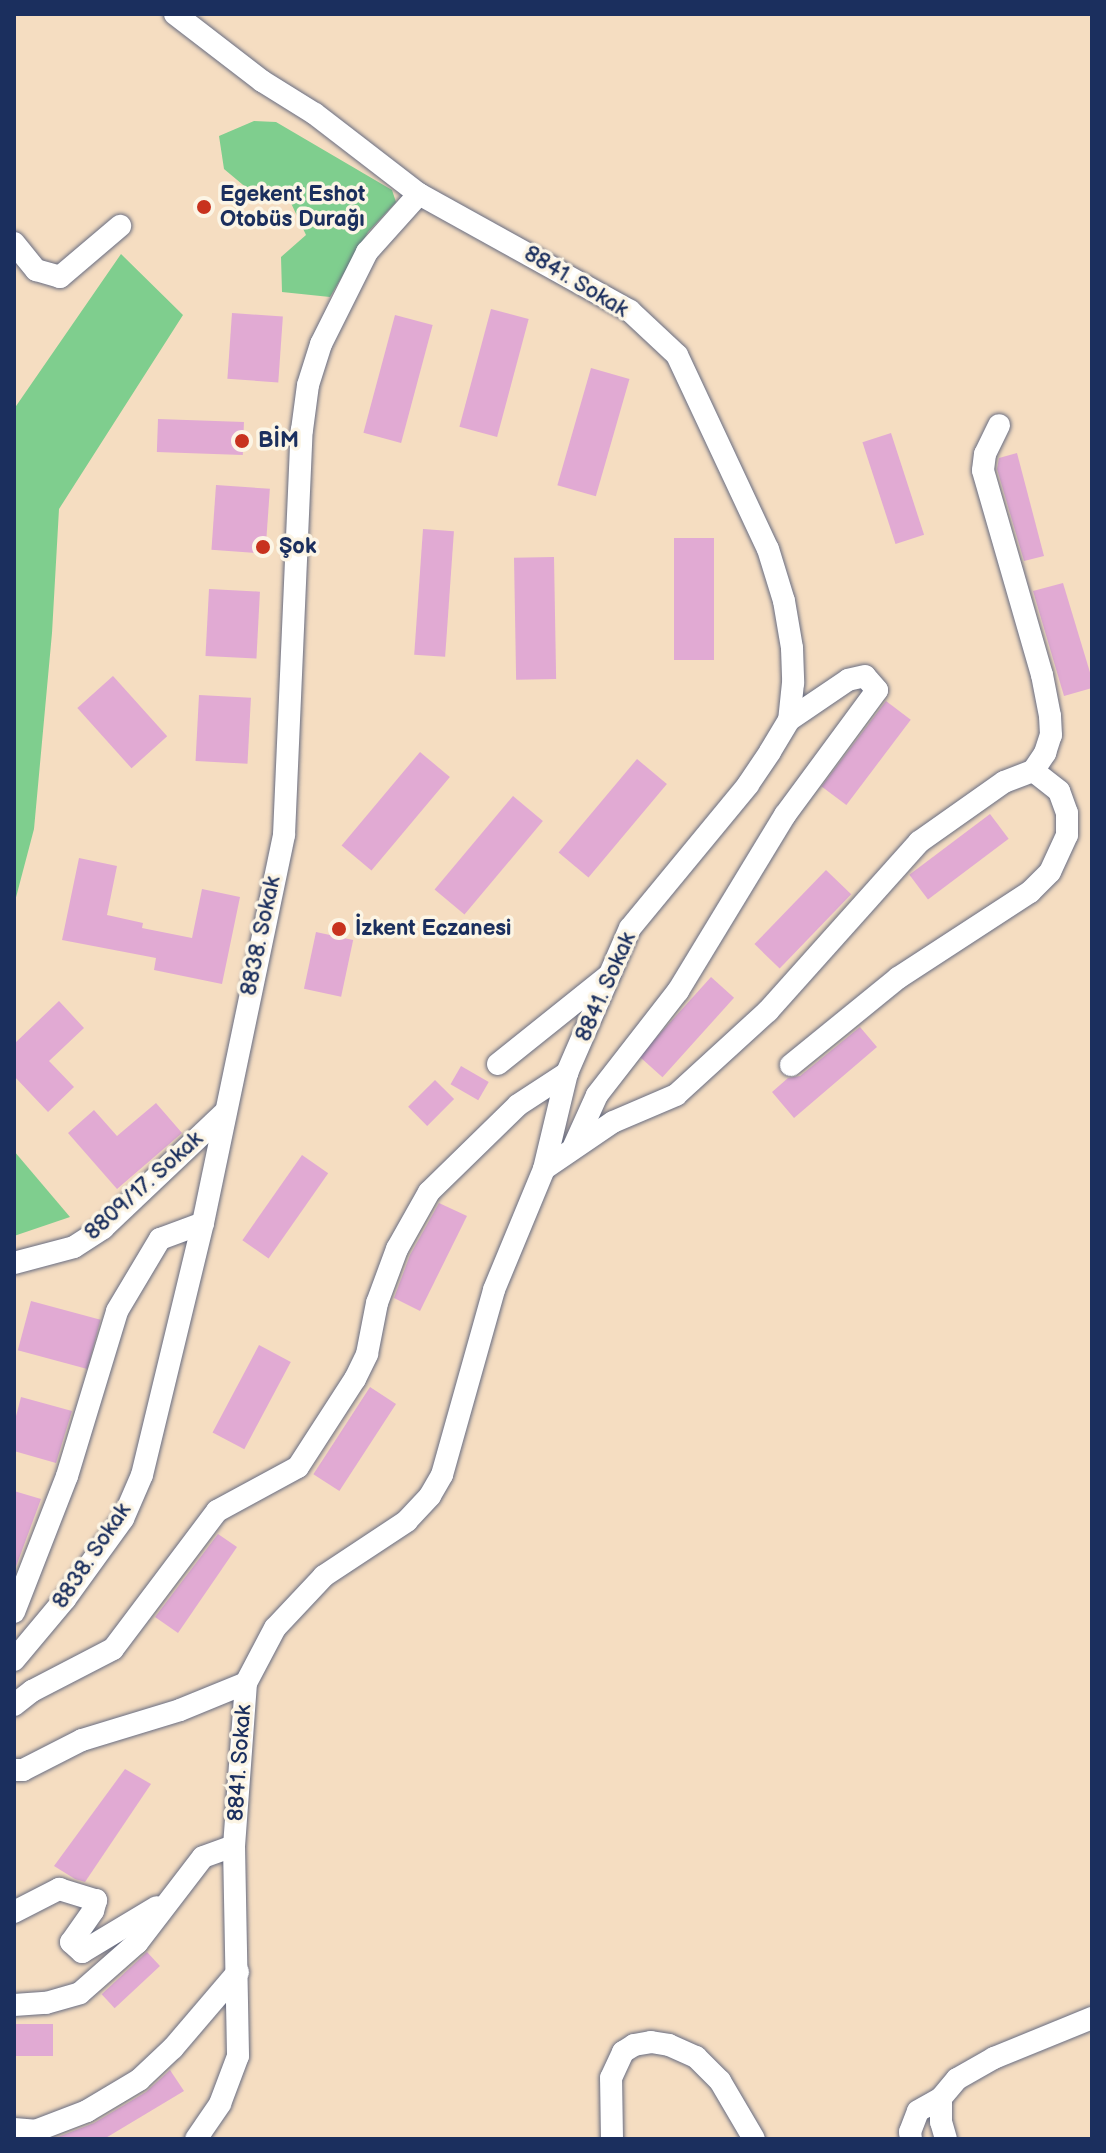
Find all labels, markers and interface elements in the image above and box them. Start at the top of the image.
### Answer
place label: Egekent Eshot Otobüs Durağı [220,181,365,232]
marker: Egekent Eshot Otobüs Durağı [195,198,213,216]
street label: 8841. Sokak [519,240,633,324]
place label: BİM [258,428,299,454]
marker: BİM [233,432,251,450]
place label: Şok [279,534,316,560]
marker: Şok [254,538,272,556]
street label: 8838. Sokak [235,874,287,998]
place label: İzkent Eczanesi [355,916,512,942]
marker: İzkent Eczanesi [330,920,348,938]
street label: 8841. Sokak [570,928,642,1046]
street label: 8809/17. Sokak [79,1126,209,1246]
street label: 8838. Sokak [47,1498,137,1614]
street label: 8841. Sokak [223,1704,257,1822]

